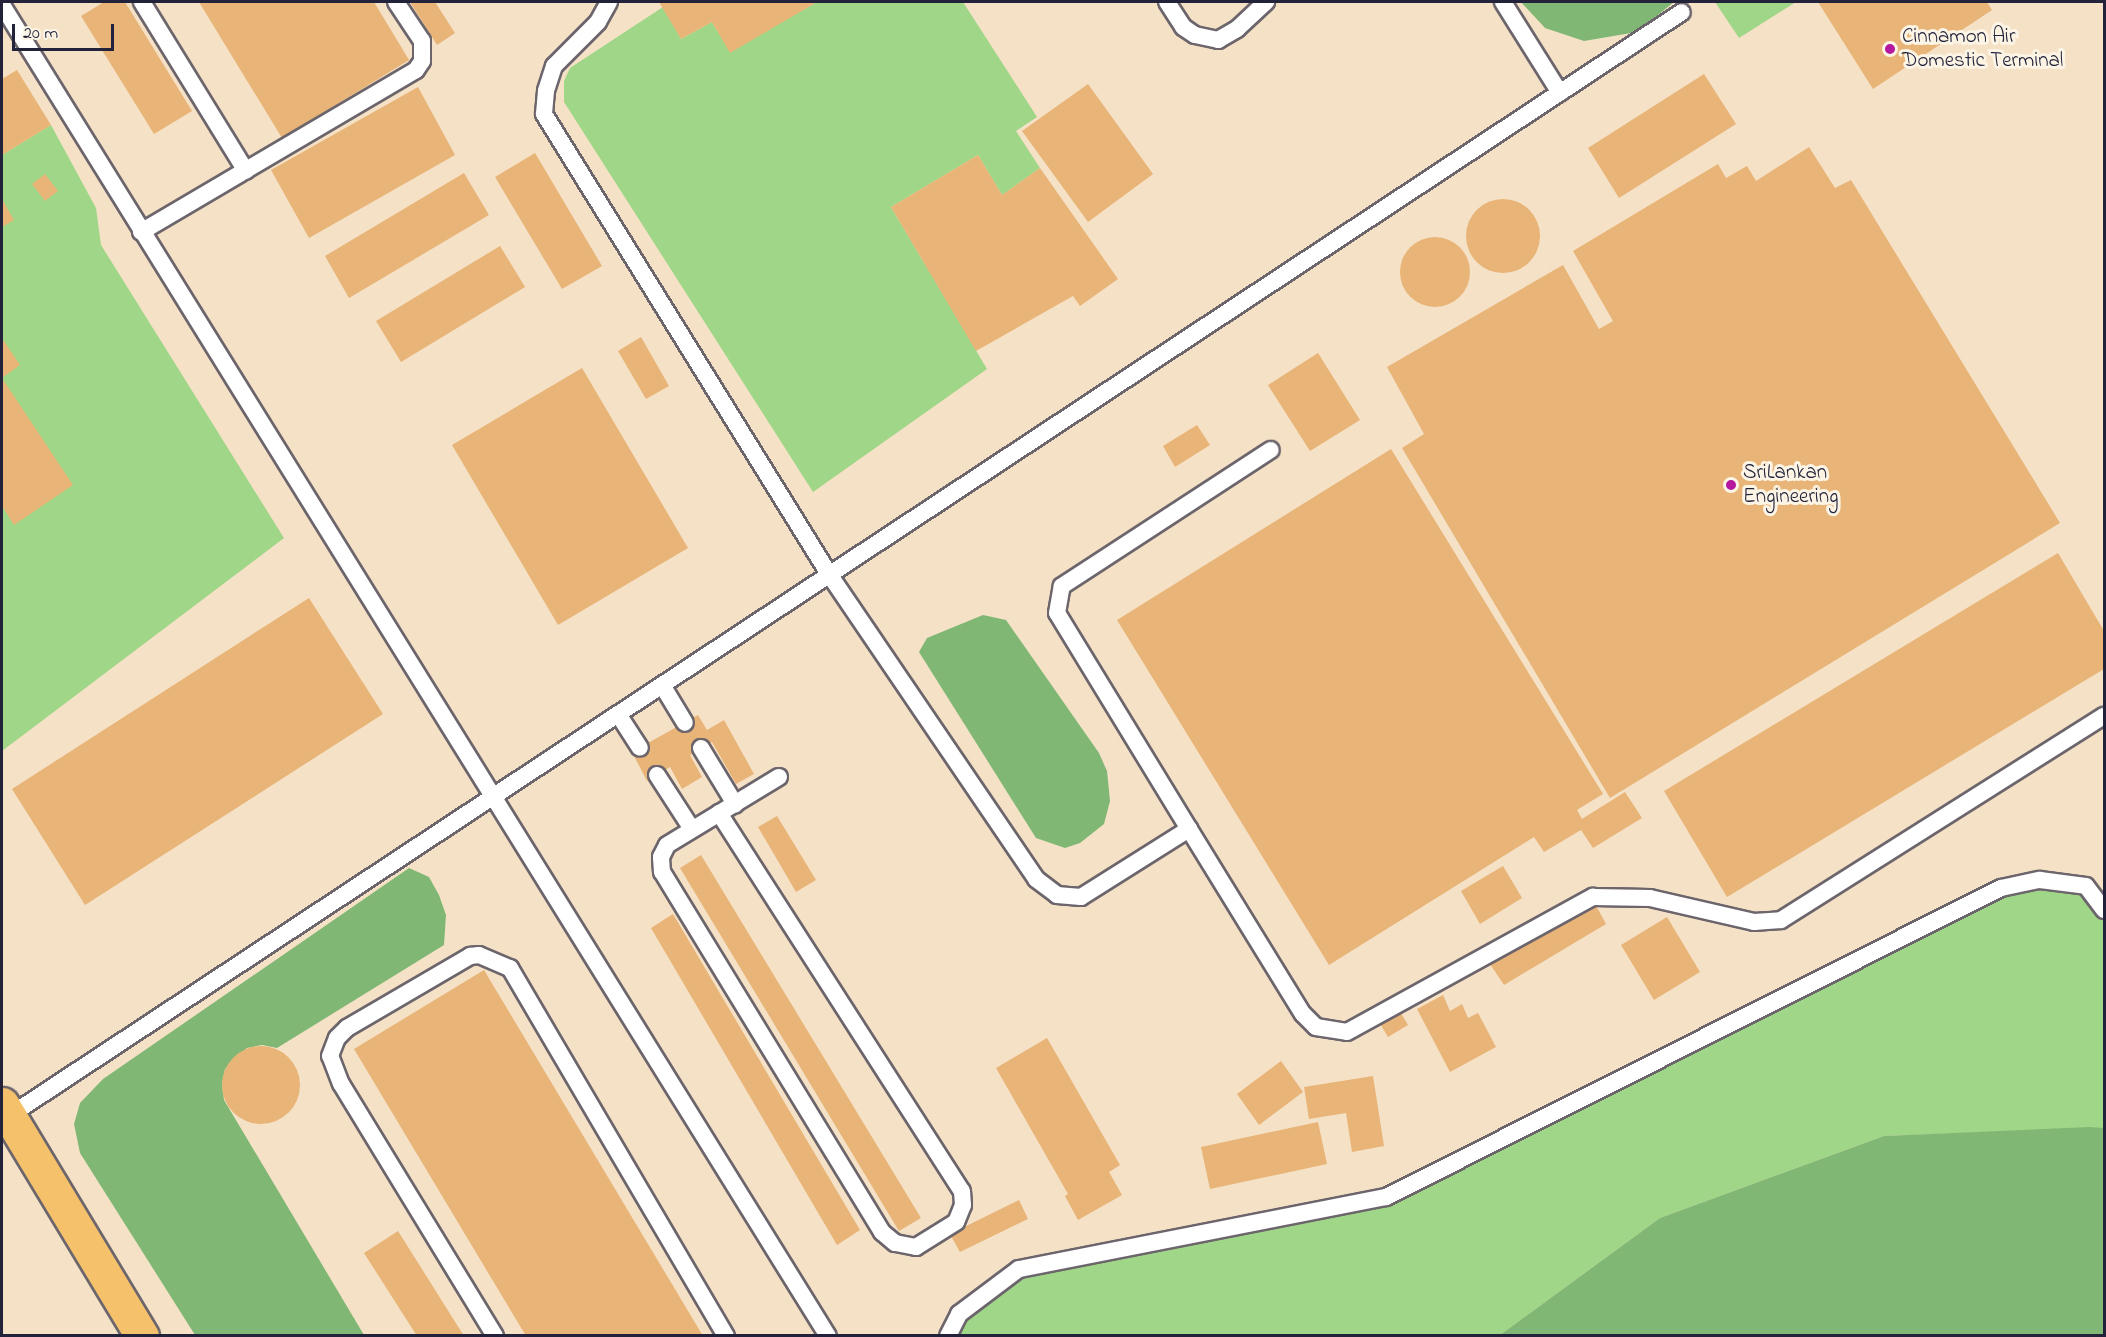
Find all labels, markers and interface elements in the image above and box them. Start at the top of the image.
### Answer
scale bar [15,12,117,50]
text: 20 m [23,21,58,47]
place label: Cinnamon Air Domestic Terminal [1902,24,2063,74]
marker: Cinnamon Air Domestic Terminal [1883,42,1897,56]
place label: SriLankan Engineering [1743,460,1839,510]
marker: SriLankan Engineering [1724,478,1738,492]

